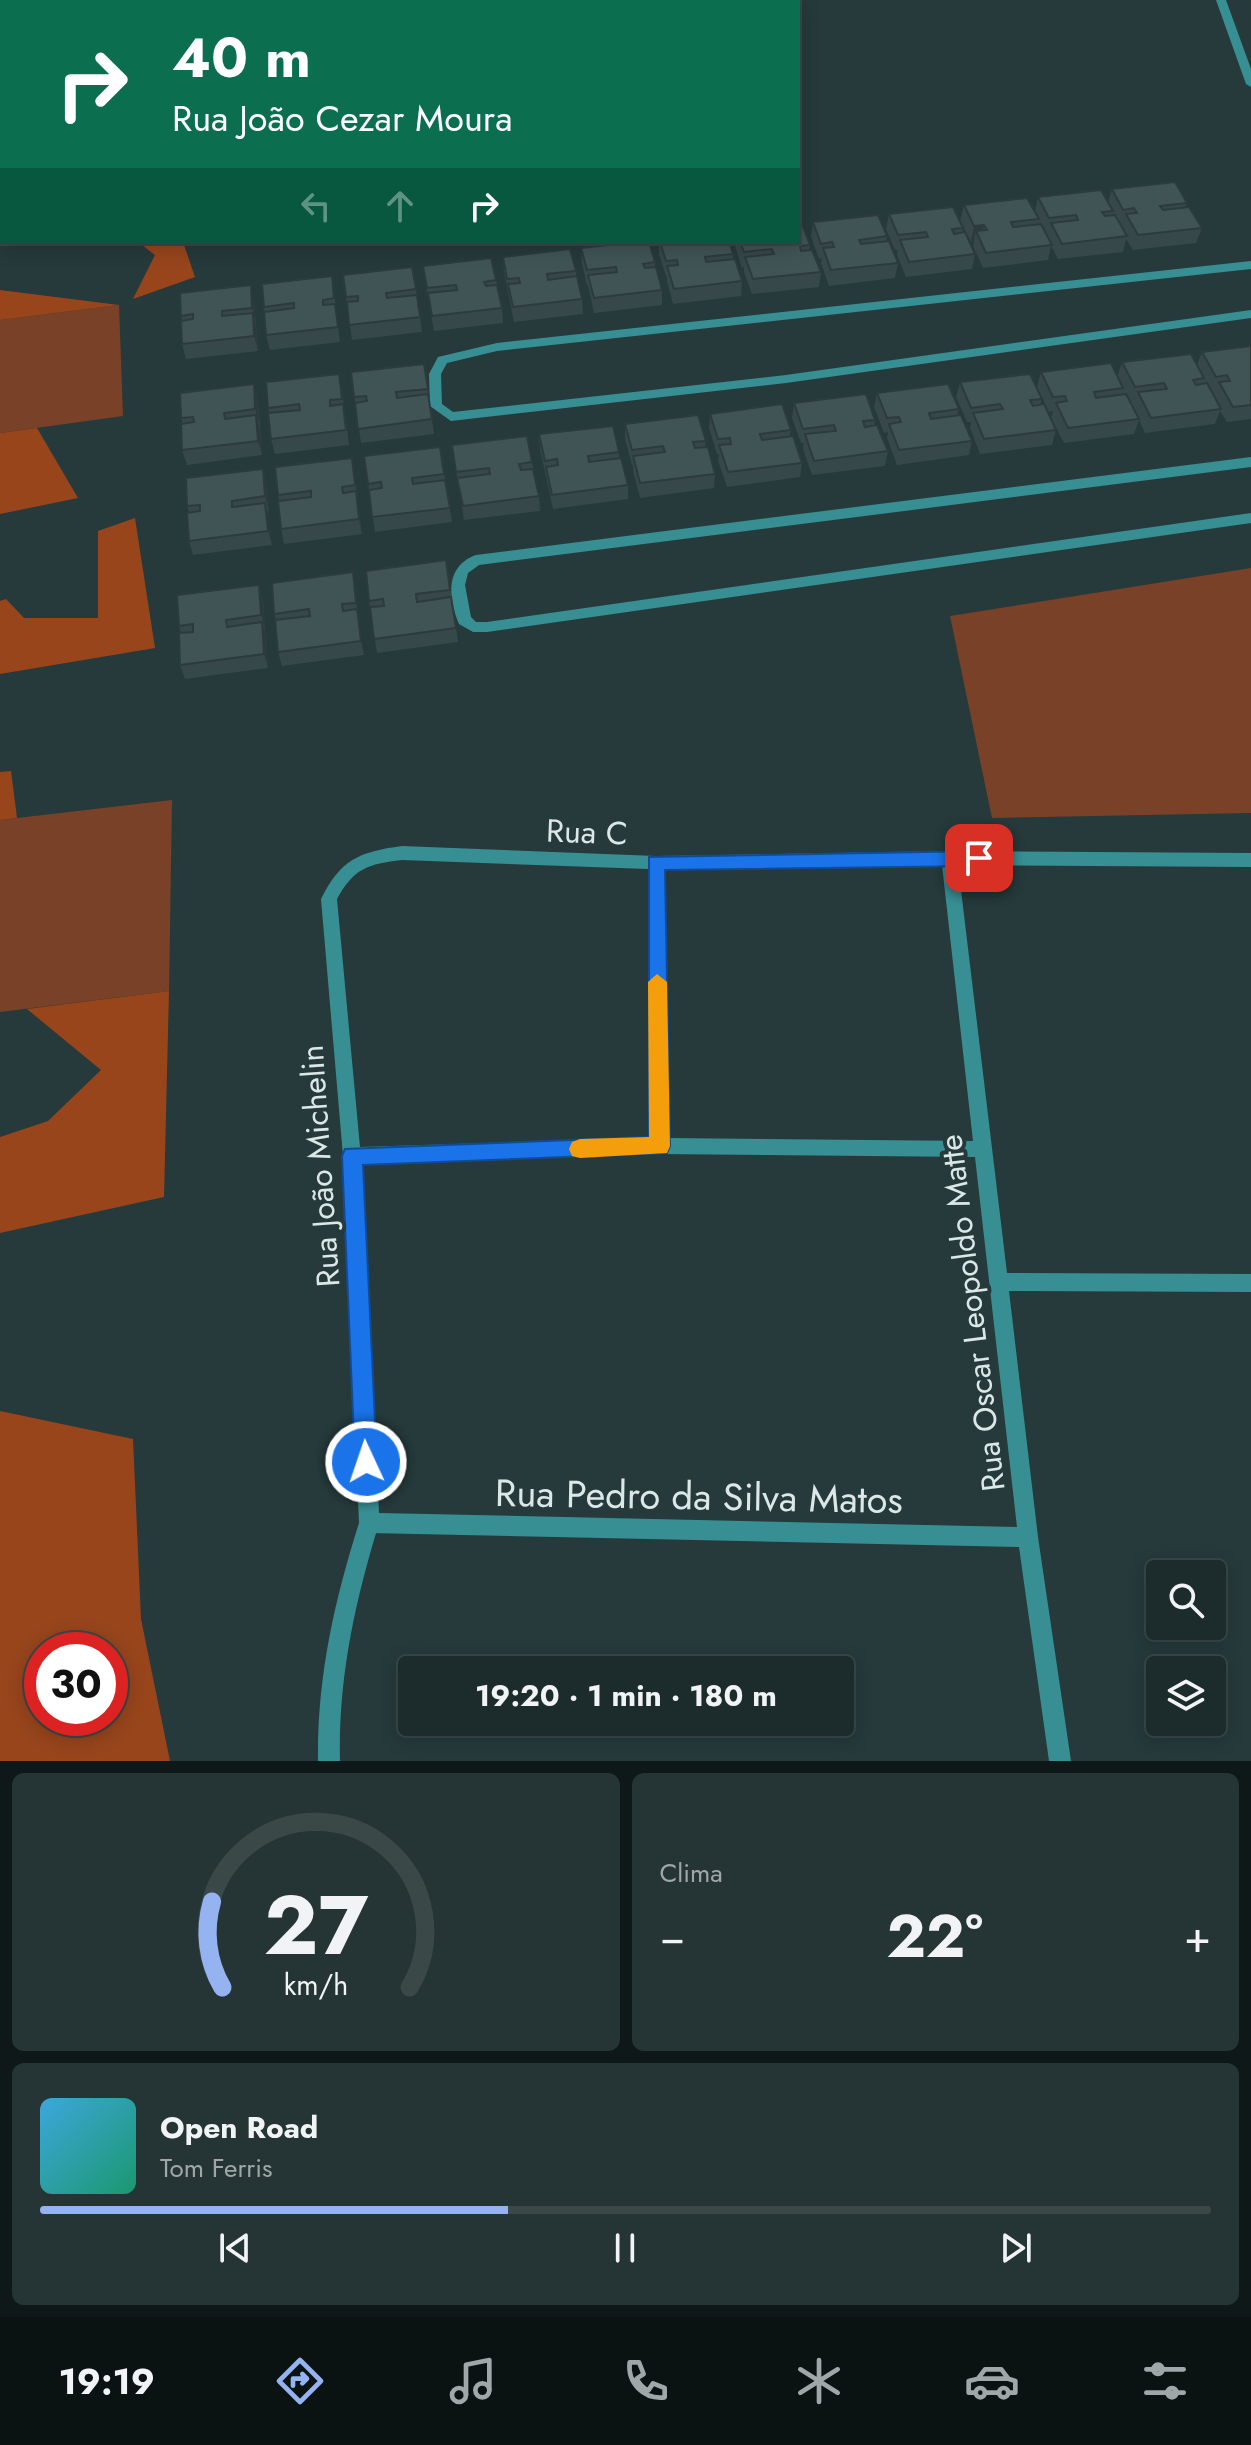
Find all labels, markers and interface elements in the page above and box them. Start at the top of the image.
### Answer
text: 40 m [172,17,311,98]
icon: right [40,32,144,136]
text: Rua João Cezar Moura [172,92,512,144]
icon: left [294,184,338,228]
icon: ahead [378,184,422,228]
icon: right [462,184,506,228]
street label: Rua C [545,808,629,856]
pin [945,824,1013,892]
icon: arrive [957,836,1001,880]
street label: Rua João Michelin [289,1043,351,1289]
street label: Rua Oscar Leopoldo Matte [927,1132,1017,1494]
position arrow [324,1420,408,1504]
street label: Rua Pedro da Silva Matos [495,1465,903,1527]
map controls [1146,1560,1226,1736]
button: search [1146,1560,1226,1640]
speed limit sign: 30 [24,1632,128,1736]
button: layers [1146,1656,1226,1736]
text: 19:20 · 1 min · 180 m [475,1674,777,1717]
text: Clima [660,1854,723,1892]
text: 27 [263,1865,368,1985]
text: 22° [886,1893,983,1980]
text: − [660,1905,685,1969]
text: + [1184,1905,1211,1969]
text: km/h [283,1964,348,2006]
text: Open Road [160,2106,318,2149]
text: Tom Ferris [160,2149,272,2187]
icon: previous [213,2226,257,2270]
icon: pause [603,2226,647,2270]
icon: next [994,2226,1038,2270]
icon: directions [272,2353,328,2409]
icon: music [445,2353,501,2409]
icon: phone [618,2353,674,2409]
icon: climate [791,2353,847,2409]
icon: car [964,2353,1020,2409]
icon: filters [1137,2353,1193,2409]
text: 19:19 [58,2355,155,2407]

